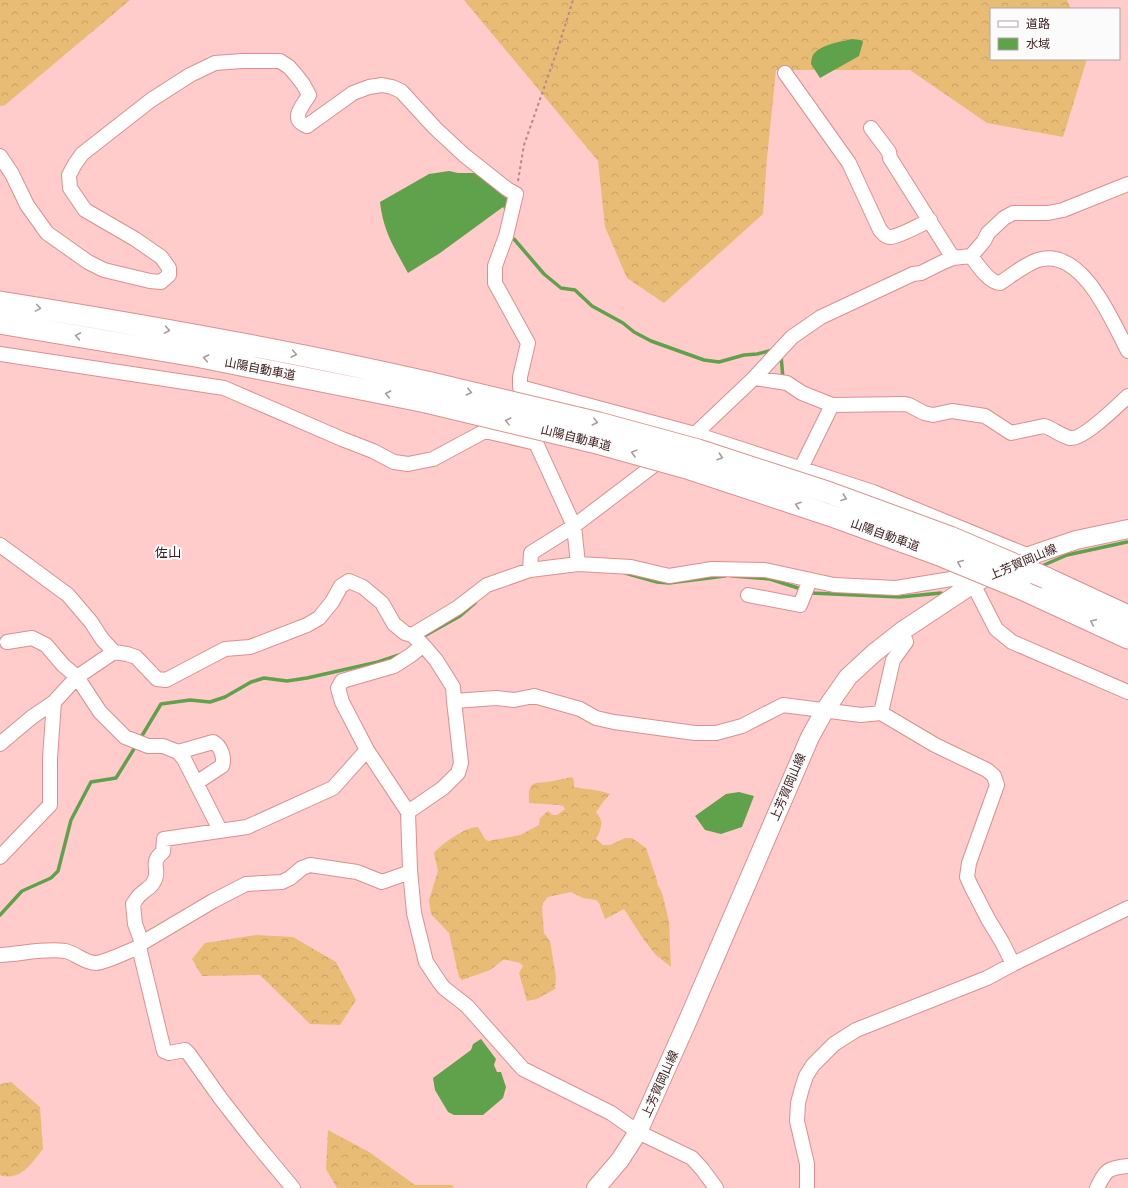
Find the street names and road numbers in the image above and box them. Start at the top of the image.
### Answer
street label: 山陽自動車道 [223,353,297,383]
street label: 山陽自動車道 [539,421,613,454]
street label: 山陽自動車道 [849,514,922,554]
street label: 上芳賀岡山線 [986,540,1059,583]
street label: 上芳賀岡山線 [766,750,809,823]
street label: 上芳賀岡山線 [637,1047,681,1120]

